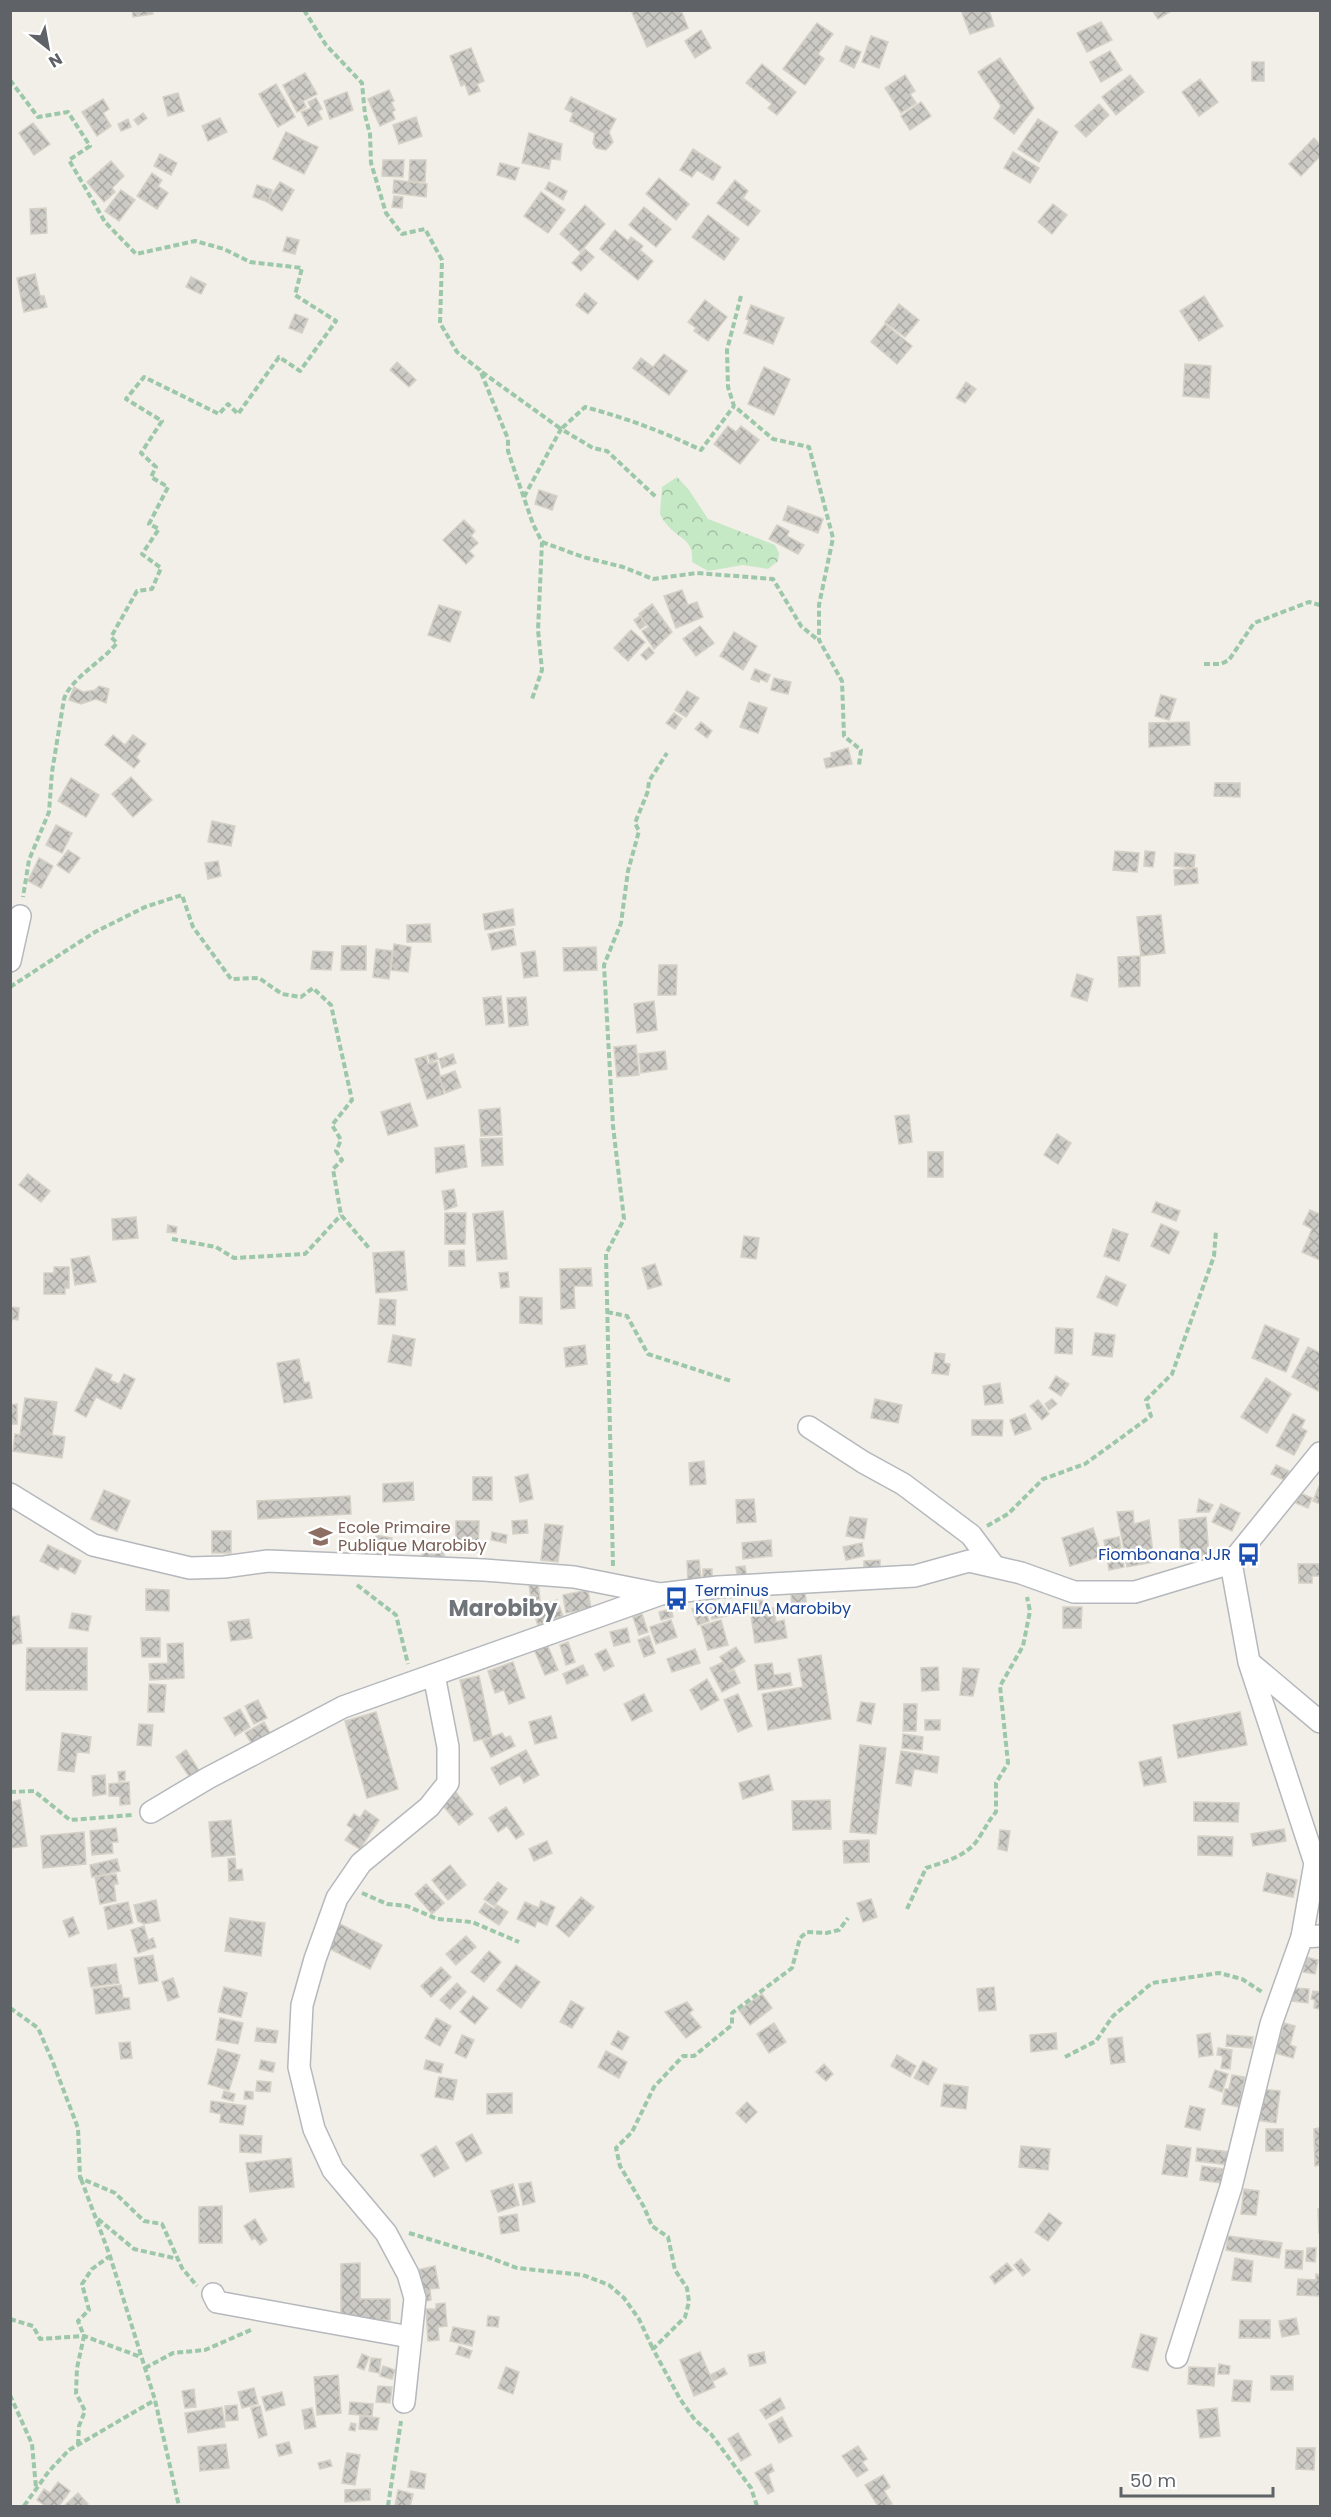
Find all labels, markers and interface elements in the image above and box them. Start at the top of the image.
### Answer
north arrow [18,18,78,78]
text: N [44,47,67,73]
place label: Ecole Primaire Publique Marobiby [338,1516,487,1557]
school or university icon: Ecole Primaire Publique Marobiby [307,1523,333,1549]
bus stop icon: Fiombonana JJR [1236,1541,1262,1567]
place label: Fiombonana JJR [1098,1543,1231,1566]
place label: Terminus KOMAFILA Marobiby [695,1579,851,1620]
bus stop icon: Terminus KOMAFILA Marobiby [664,1586,690,1612]
district label: Marobiby [449,1593,558,1624]
scale bar [1121,2460,1272,2498]
text: 50 m [1130,2468,1176,2493]

